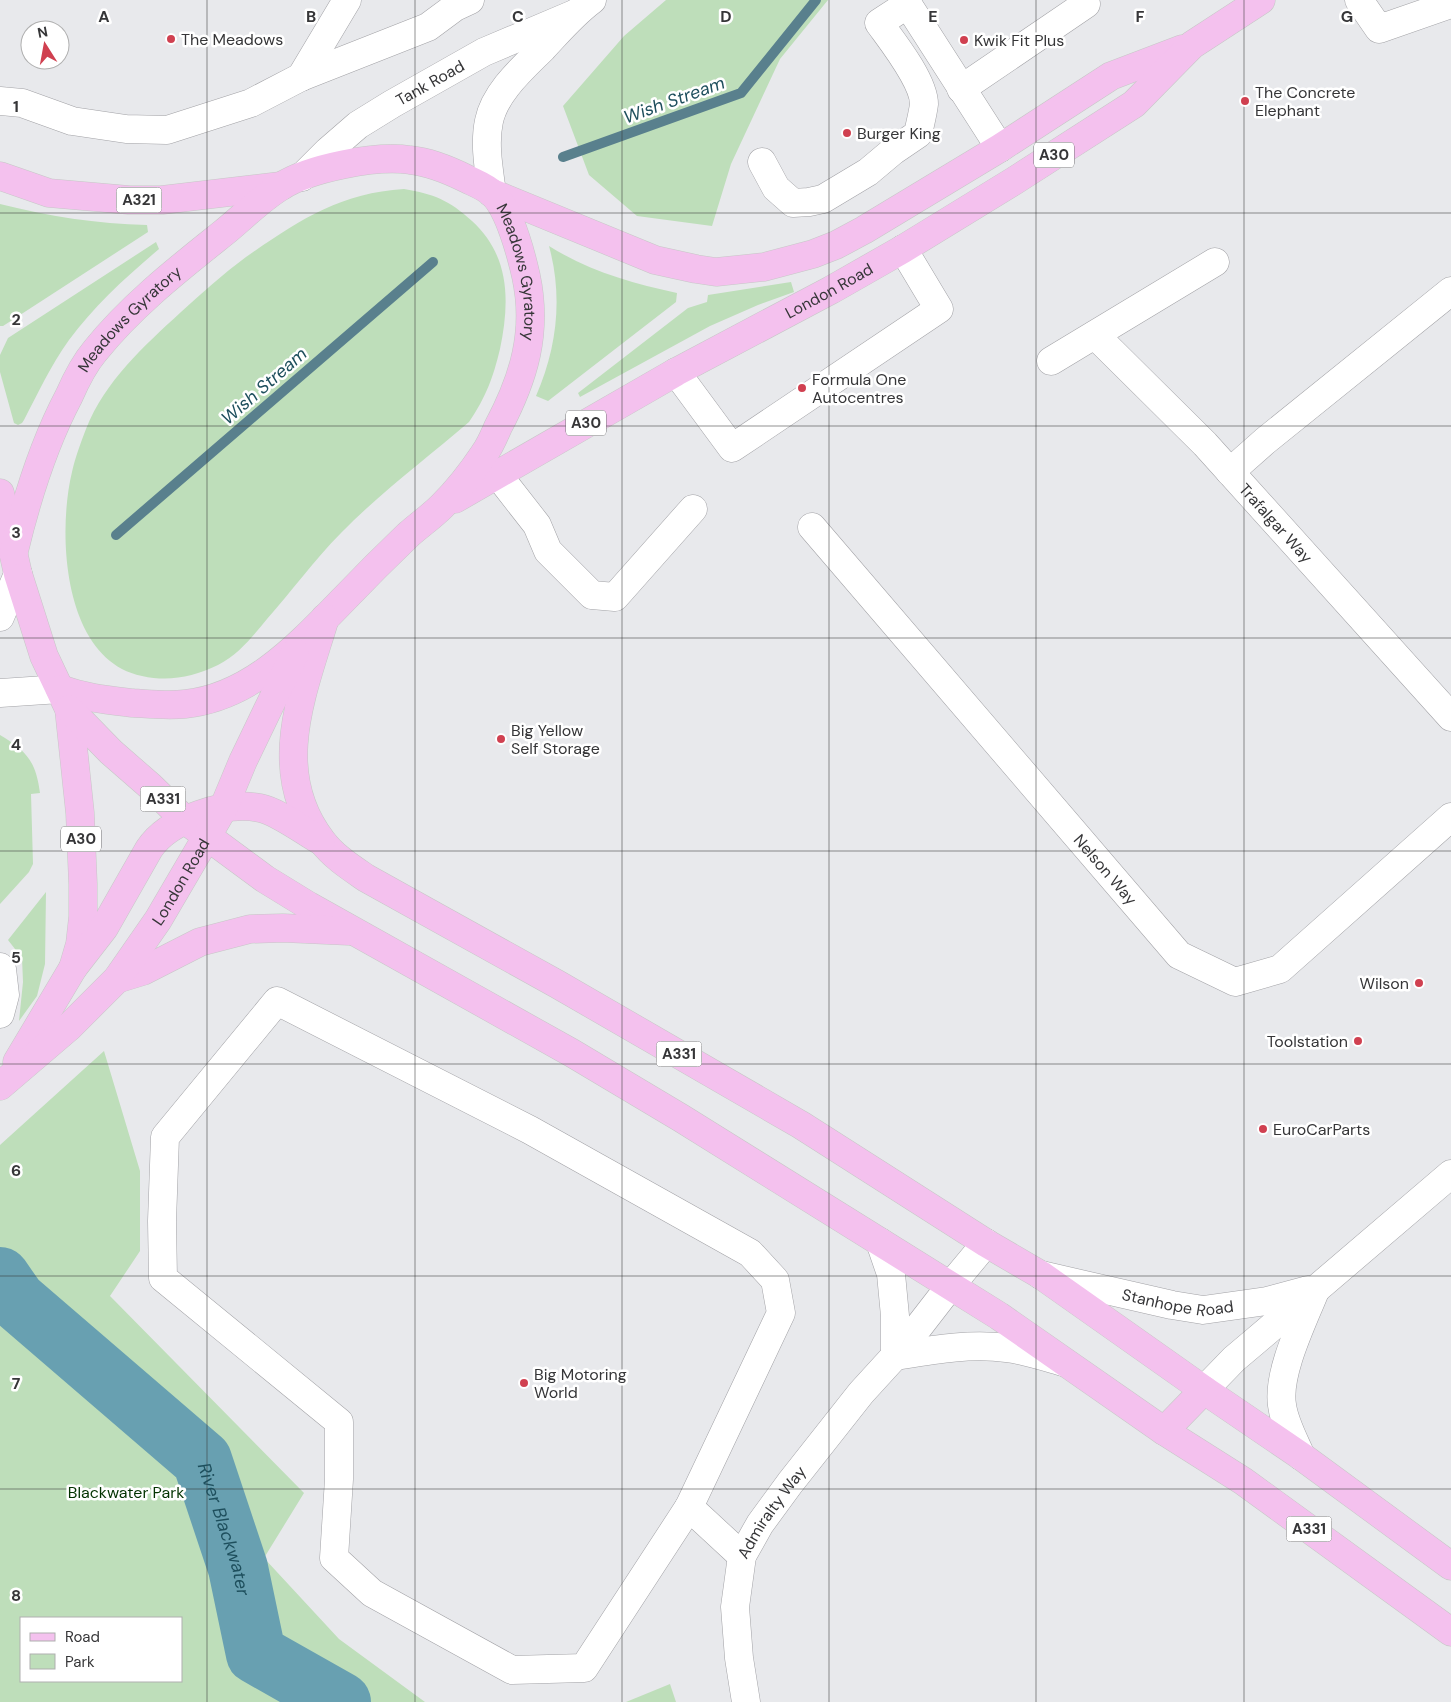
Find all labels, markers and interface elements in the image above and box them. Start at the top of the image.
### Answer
text: A [98,6,110,27]
text: B [306,6,316,27]
text: C [512,6,524,27]
text: D [720,6,732,27]
text: E [928,6,938,27]
text: F [1136,6,1145,27]
text: G [1341,6,1353,27]
north arrow [20,20,70,70]
text: N [36,22,49,42]
place label: The Meadows [181,29,283,50]
place label: Kwik Fit Plus [974,30,1064,51]
marker: The Meadows [165,33,177,45]
marker: Kwik Fit Plus [958,34,970,46]
street label: Tank Road [392,55,468,111]
water label: Wish Stream [620,71,728,129]
place label: The Concrete Elephant [1255,82,1355,121]
marker: The Concrete Elephant [1239,95,1251,107]
text: 1 [13,96,19,117]
place label: Burger King [857,123,941,144]
marker: Burger King [841,127,853,139]
road number: A30 [1034,142,1074,168]
road number: A321 [116,188,162,212]
street label: Meadows Gyratory [492,200,540,342]
street label: London Road [781,258,877,323]
street label: Meadows Gyratory [73,261,186,376]
text: 2 [11,309,21,330]
water label: Wish Stream [216,342,312,430]
place label: Formula One Autocentres [812,369,906,408]
marker: Formula One Autocentres [796,382,808,394]
road number: A30 [566,410,606,436]
street label: Trafalgar Way [1234,479,1317,567]
text: 3 [11,522,21,543]
place label: Big Yellow Self Storage [511,720,600,759]
marker: Big Yellow Self Storage [495,733,507,745]
text: 4 [11,734,21,755]
road number: A331 [140,786,186,812]
road number: A30 [61,826,101,852]
street label: Nelson Way [1069,830,1141,910]
street label: London Road [147,835,215,930]
text: 5 [11,947,21,968]
place label: Wilson [1359,973,1409,994]
marker: Wilson [1413,977,1425,989]
place label: Toolstation [1267,1031,1348,1052]
marker: Toolstation [1352,1035,1364,1047]
road number: A331 [656,1042,702,1066]
place label: EuroCarParts [1273,1119,1370,1140]
marker: EuroCarParts [1257,1123,1269,1135]
text: 6 [11,1160,21,1181]
street label: Stanhope Road [1120,1284,1235,1321]
place label: Big Motoring World [534,1364,627,1403]
text: 7 [12,1373,21,1394]
marker: Big Motoring World [518,1377,530,1389]
water label: River Blackwater [192,1460,256,1599]
street label: Admiralty Way [733,1462,811,1562]
park label: Blackwater Park [68,1482,184,1503]
road number: A331 [1286,1516,1332,1542]
text: 8 [11,1585,21,1606]
legend [20,1617,182,1682]
text: Road [65,1627,100,1647]
text: Park [65,1652,95,1672]

